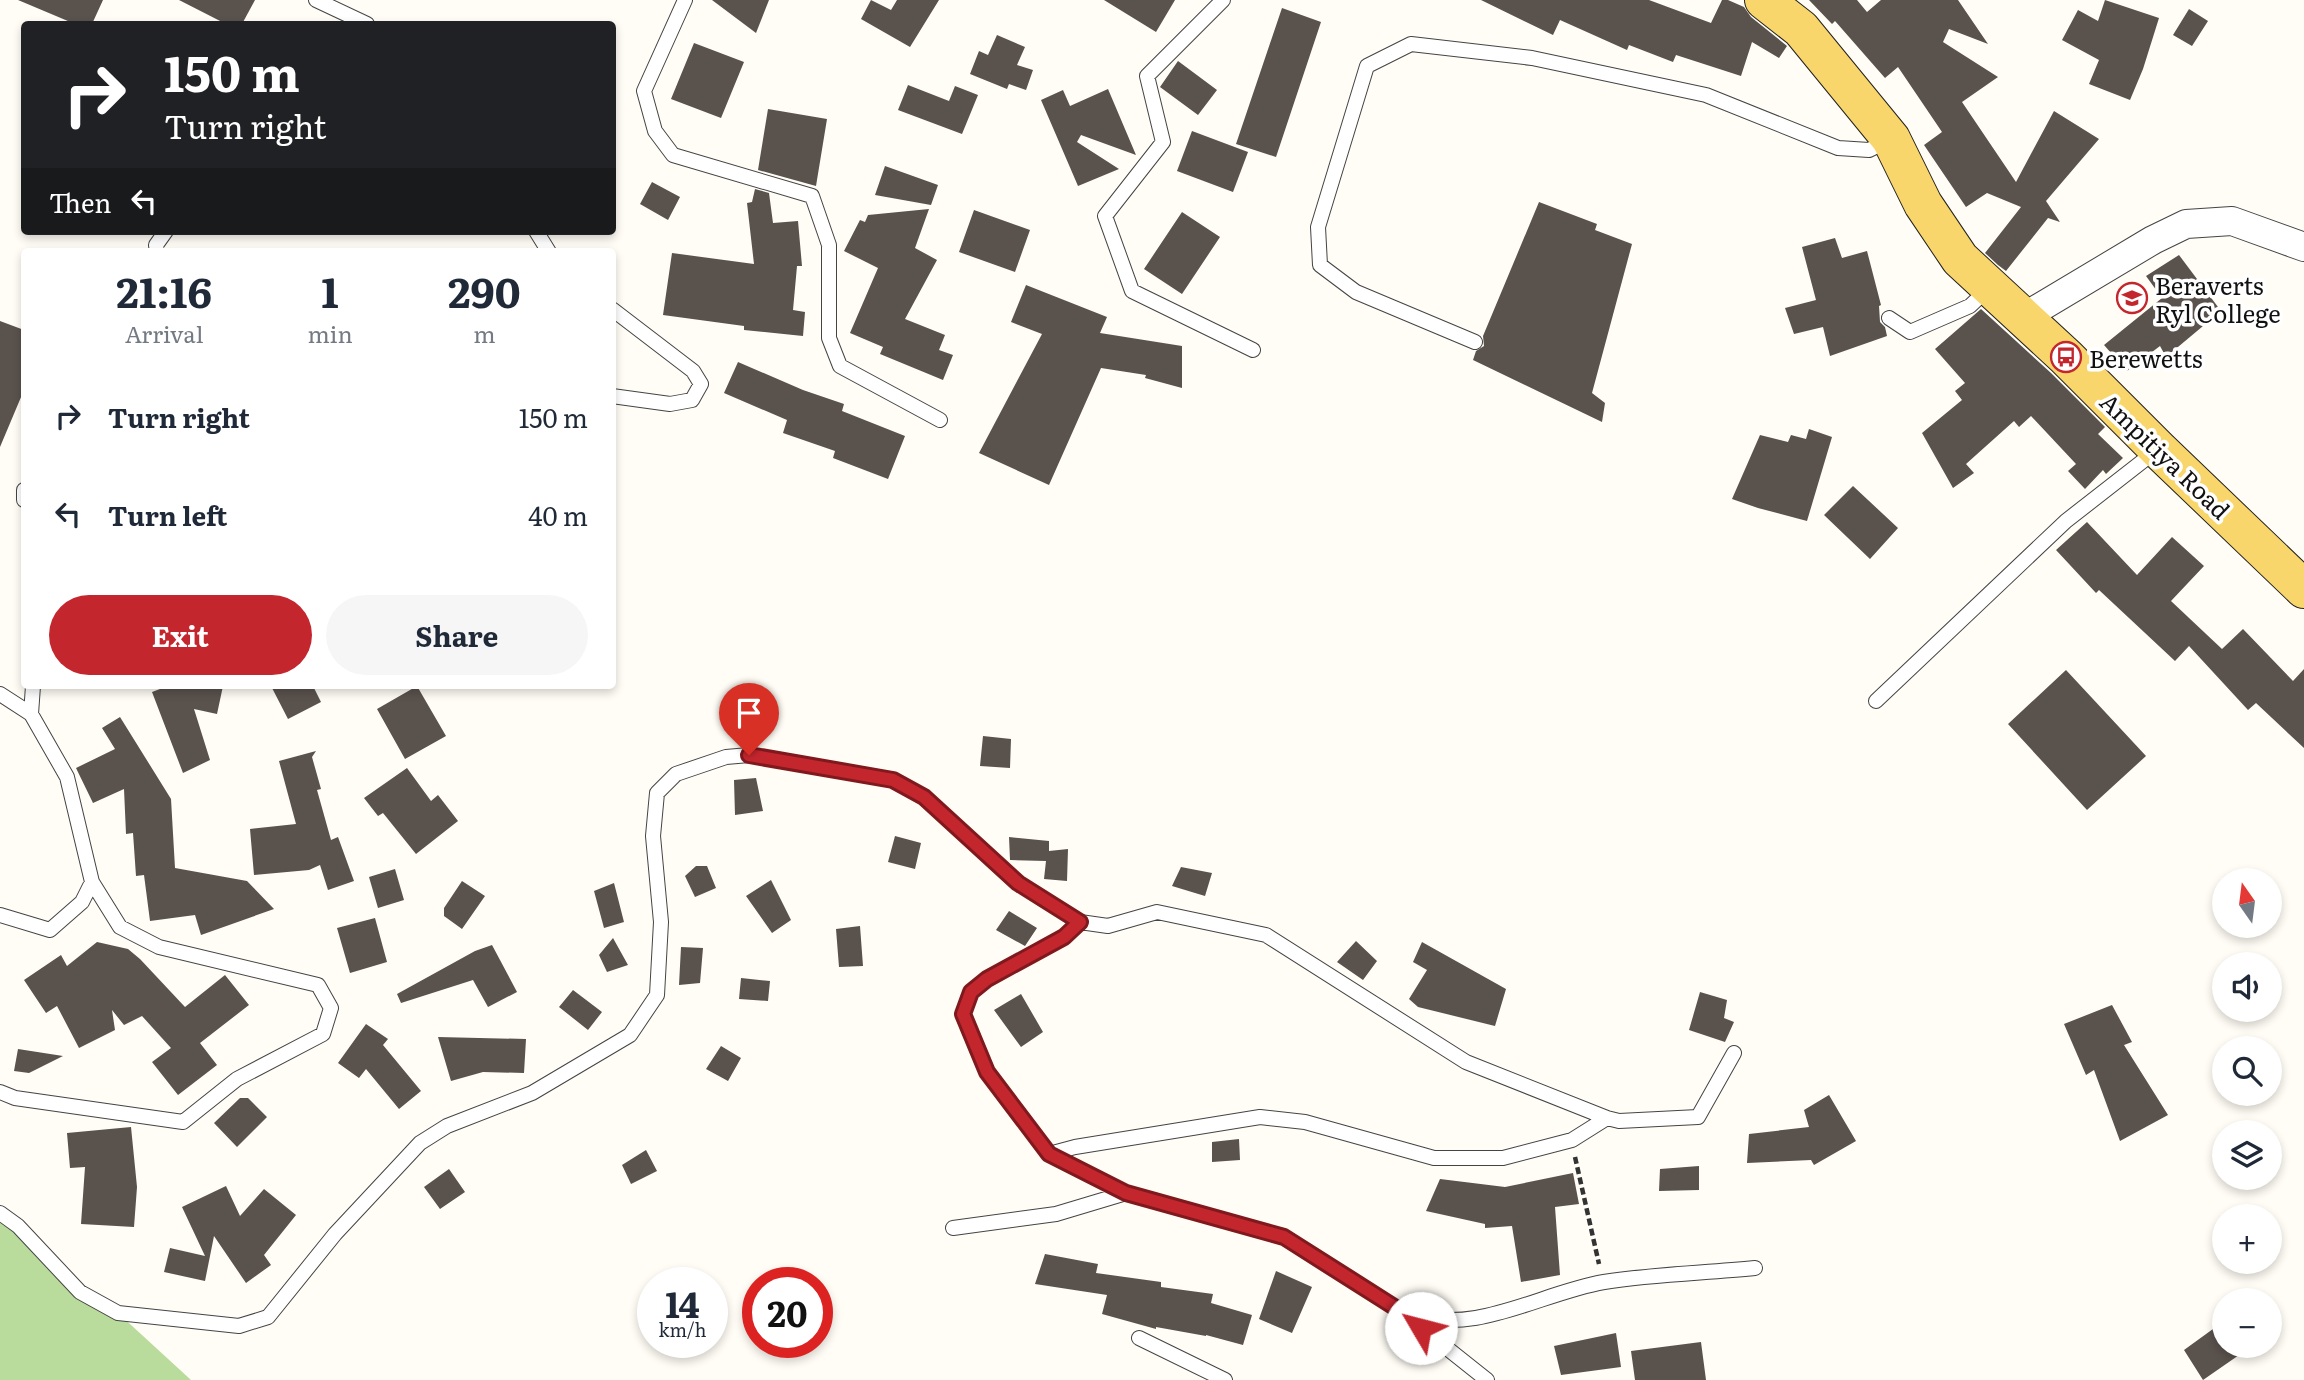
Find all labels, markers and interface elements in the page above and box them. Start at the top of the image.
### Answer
text: 150 m [164,34,300,107]
icon: right [49,49,140,140]
text: Turn right [164,101,326,149]
text: Then [49,182,111,221]
icon: left [125,182,163,220]
text: 21:16 [116,259,212,321]
text: 1 [321,259,339,321]
text: 290 [448,259,521,321]
place label: Beraverts Ryl College [2155,267,2281,330]
school or university icon: Beraverts Ryl College [2115,281,2149,315]
text: Arrival [125,316,203,350]
text: min [307,316,353,350]
text: m [473,316,495,350]
bus stop icon: Berewetts [2049,340,2083,374]
place label: Berewetts [2089,340,2203,375]
street label: Ampitiya Road [2093,384,2239,526]
icon: right [49,397,87,435]
text: Turn right [108,397,250,436]
text: 150 m [519,397,588,436]
icon: left [49,495,87,533]
text: Turn left [108,495,227,534]
text: 40 m [528,495,588,534]
button: Exit [49,595,312,675]
button: Share [326,595,588,675]
pin [719,683,779,755]
icon: arrive [730,694,768,732]
north arrow [2212,868,2282,938]
map controls [2212,868,2282,1358]
button: sound [2212,952,2282,1022]
button: search [2212,1036,2282,1106]
button: layers [2212,1120,2282,1190]
button: + [2212,1204,2282,1274]
speed limit sign: 20 [742,1267,833,1358]
text: 14 [665,1277,700,1329]
button: − [2212,1288,2282,1358]
position arrow [1384,1291,1458,1365]
text: km/h [659,1316,706,1343]

